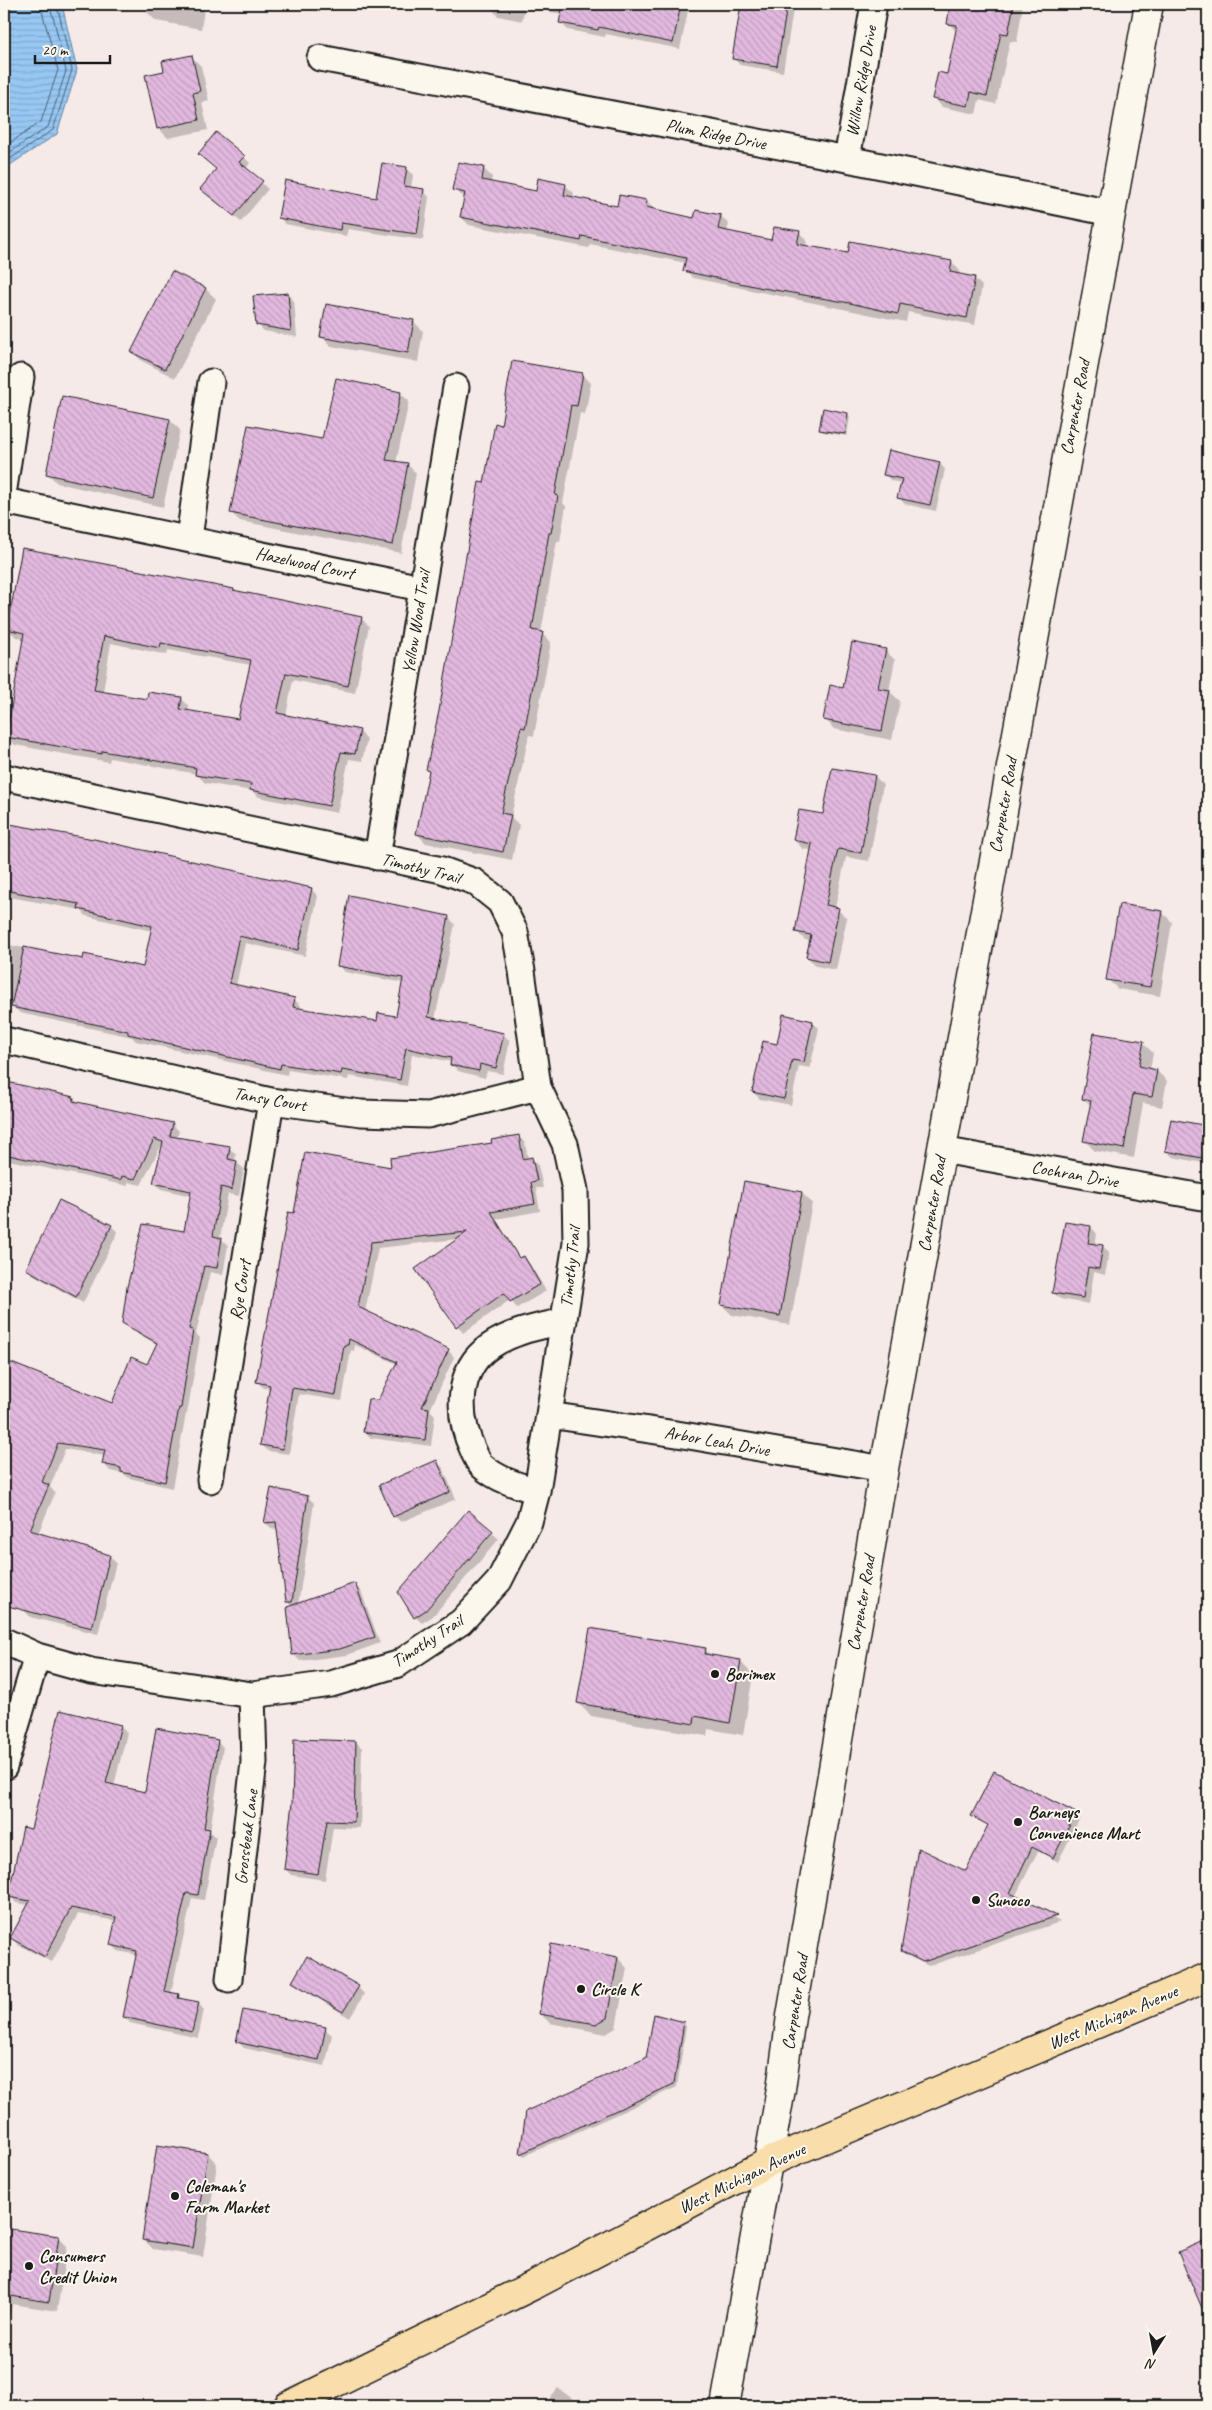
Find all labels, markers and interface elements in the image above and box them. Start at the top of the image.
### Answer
street label: Willow Ridge Drive [840,23,882,138]
scale bar [35,32,110,64]
text: 20 m [42,41,69,60]
street label: Plum Ridge Drive [664,114,769,155]
street label: Carpenter Road [1055,355,1096,456]
street label: Hazelwood Court [254,542,359,585]
street label: Yellow Wood Trail [397,566,436,675]
street label: Carpenter Road [984,753,1023,854]
street label: Timothy Trail [379,848,466,889]
street label: Tansy Court [232,1082,310,1117]
street label: Carpenter Road [913,1152,952,1253]
street label: Cochran Drive [1030,1156,1121,1193]
street label: Timothy Trail [555,1223,585,1308]
street label: Rye Court [224,1255,256,1322]
street label: Arbor Leah Drive [663,1421,772,1461]
street label: Carpenter Road [842,1551,881,1652]
street label: Timothy Trail [387,1608,469,1672]
place label: Borimex [725,1663,776,1685]
marker: Borimex [709,1668,721,1680]
street label: Grossbeak Lane [229,1787,263,1886]
place label: Barneys Convenience Mart [1028,1801,1141,1844]
marker: Barneys Convenience Mart [1012,1816,1024,1828]
place label: Sunoco [986,1889,1030,1911]
marker: Sunoco [970,1894,982,1906]
street label: Carpenter Road [777,1950,814,2051]
place label: Circle K [591,1978,643,2000]
street label: West Michigan Avenue [1045,1979,1182,2054]
marker: Circle K [575,1983,587,1995]
street label: West Michigan Avenue [675,2137,810,2218]
place label: Coleman's Farm Market [185,2175,270,2218]
marker: Coleman's Farm Market [169,2190,181,2202]
place label: Consumers Credit Union [39,2245,117,2288]
marker: Consumers Credit Union [23,2260,35,2272]
north arrow [1130,2328,1180,2378]
text: N [1143,2355,1157,2373]

